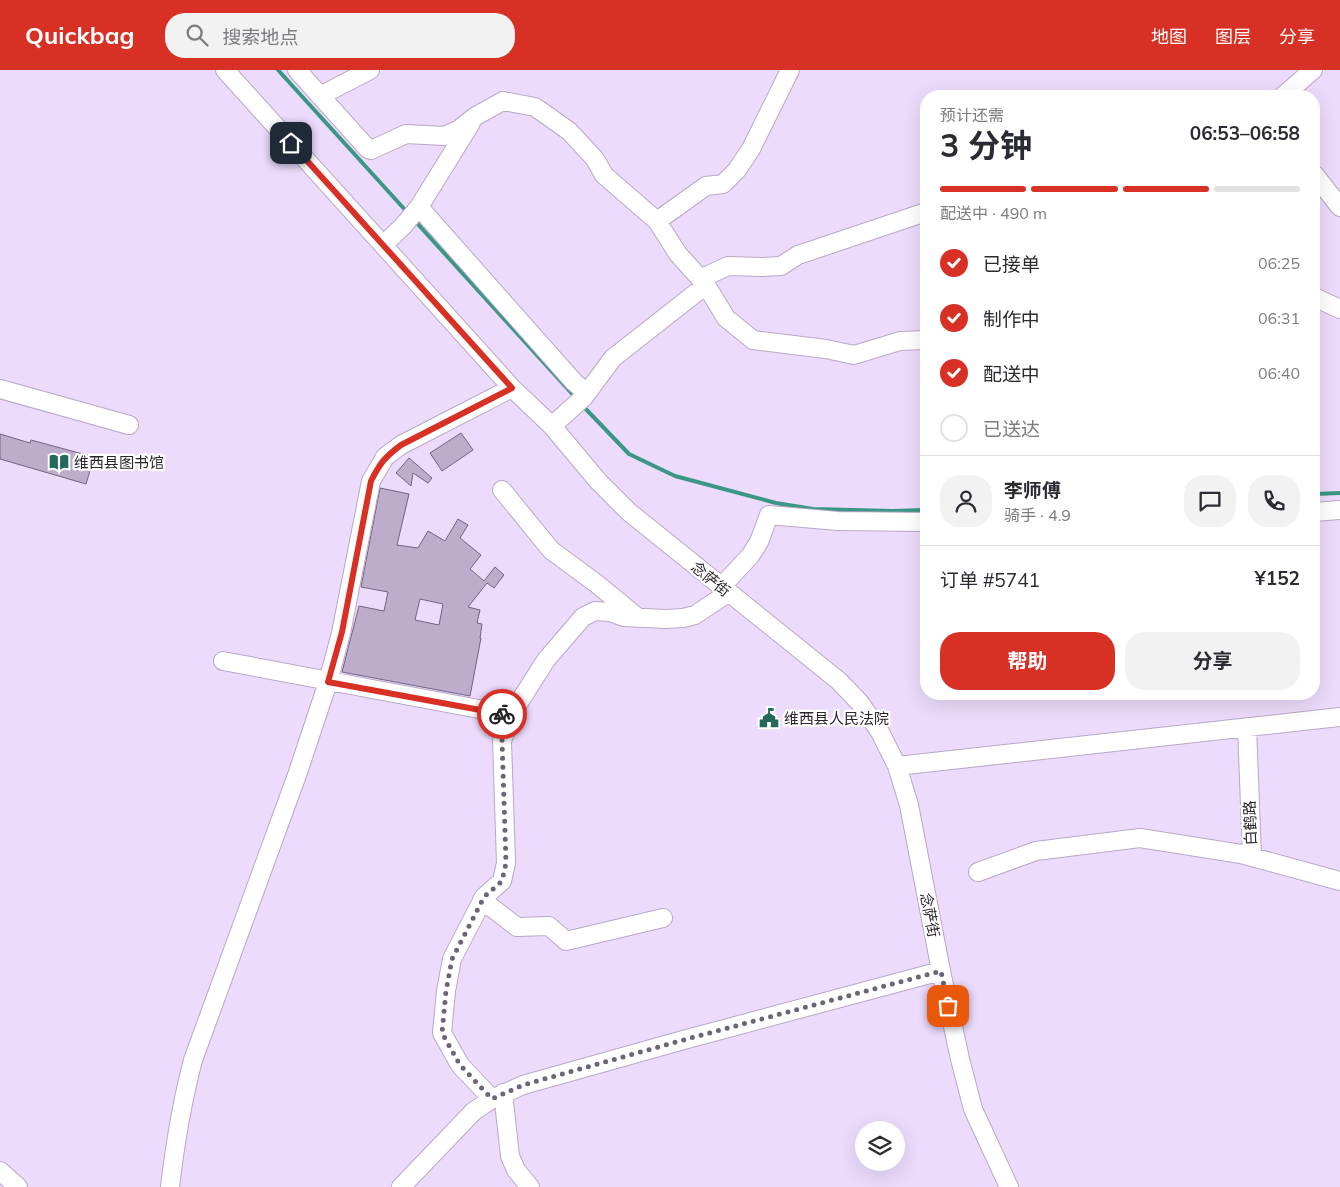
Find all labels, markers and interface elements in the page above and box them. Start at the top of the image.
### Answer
search box [165,13,515,58]
text: Quickbag [25,20,135,50]
icon: search [183,21,211,49]
text: 搜索地点 [223,25,299,49]
text: 地图 [1151,25,1187,48]
text: 图层 [1215,25,1251,48]
text: 分享 [1279,25,1315,48]
text: 预计还需 [940,105,1004,125]
text: 06:53–06:58 [1190,121,1300,145]
pin [270,122,312,164]
text: 3 分钟 [940,125,1032,165]
icon: home [277,129,305,157]
text: 配送中 · 490 m [940,203,1047,223]
icon: check [940,249,968,277]
text: 已接单 [983,252,1040,276]
text: 06:25 [1258,253,1300,273]
icon: check [940,304,968,332]
text: 制作中 [983,307,1040,331]
text: 06:31 [1258,308,1300,328]
icon: check [940,359,968,387]
text: 配送中 [983,362,1040,386]
text: 06:40 [1258,363,1300,383]
text: 已送达 [983,417,1040,441]
library icon: 维西县图书馆 [48,451,70,473]
place label: 维西县图书馆 [74,453,164,472]
button: person [940,475,992,527]
button: chat [1184,475,1236,527]
button: phone [1248,475,1300,527]
text: 李师傅 [1004,478,1061,502]
text: 骑手 · 4.9 [1004,505,1071,525]
street label: 念萨街 [688,557,734,601]
text: ¥152 [1254,566,1300,590]
text: 订单 #5741 [940,568,1040,592]
button: 帮助 [940,632,1115,690]
button: 分享 [1125,632,1300,690]
courier [477,689,527,739]
icon: bike [488,700,516,728]
public building icon: 维西县人民法院 [758,707,780,729]
place label: 维西县人民法院 [784,709,889,728]
street label: 白鹤路 [1240,800,1260,846]
street label: 念萨街 [916,891,944,939]
pin [927,985,969,1027]
icon: bag [934,992,962,1020]
map controls [855,1121,905,1171]
button: layers [855,1121,905,1171]

